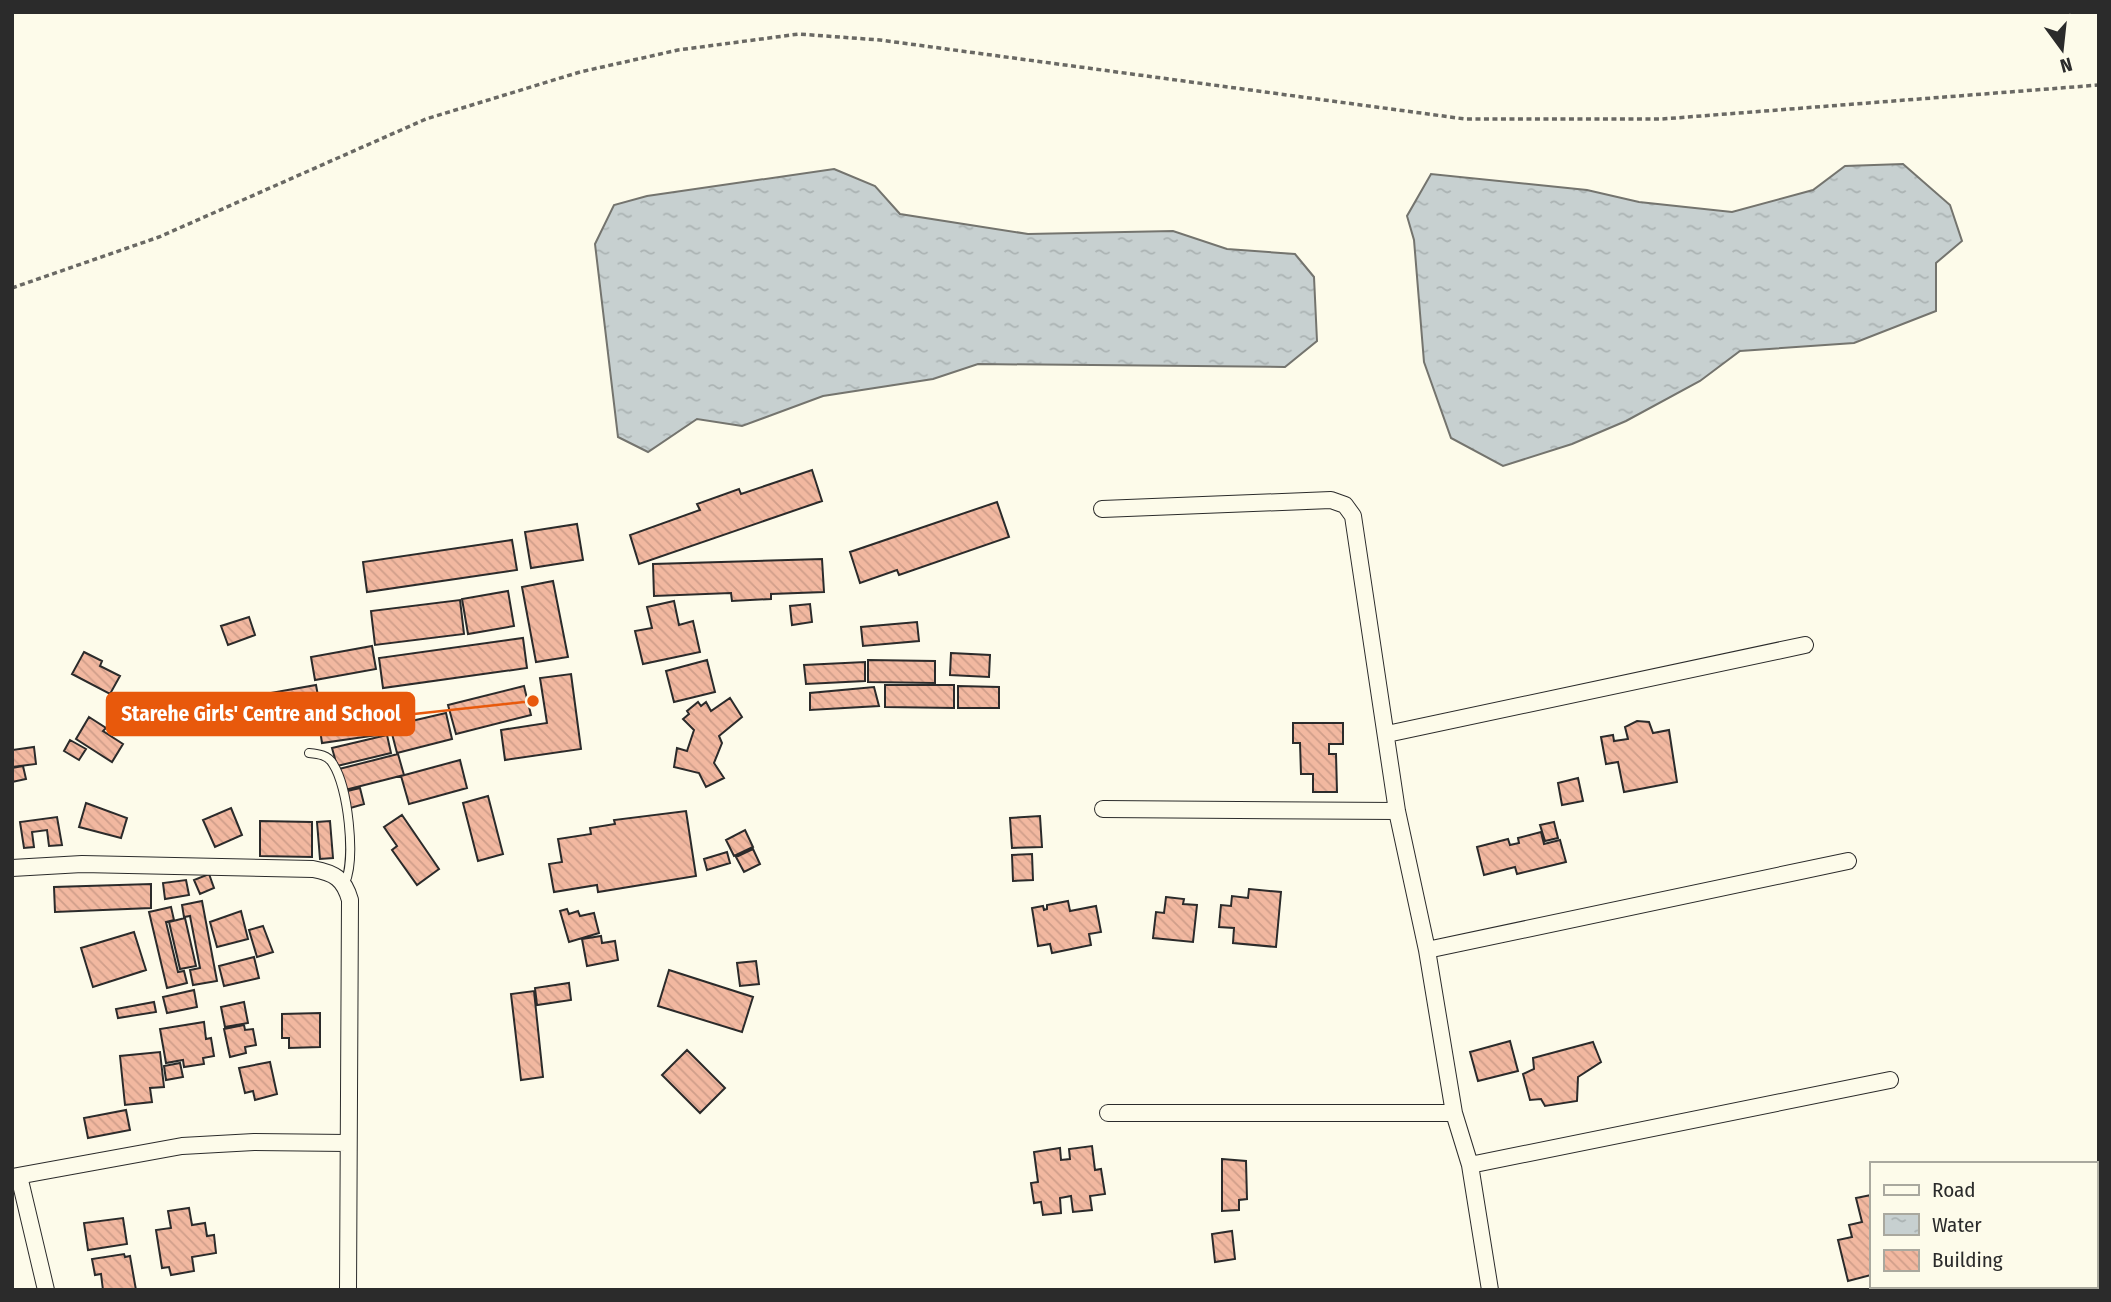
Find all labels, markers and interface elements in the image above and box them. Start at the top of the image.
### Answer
north arrow [2027,14,2097,84]
text: N [2058,52,2075,78]
callout: Starehe Girls' Centre and School [107,693,414,735]
text: Starehe Girls' Centre and School [121,701,401,727]
legend [1870,1162,2097,1288]
text: Road [1932,1177,1976,1203]
text: Water [1932,1212,1982,1238]
text: Building [1932,1247,2003,1273]

